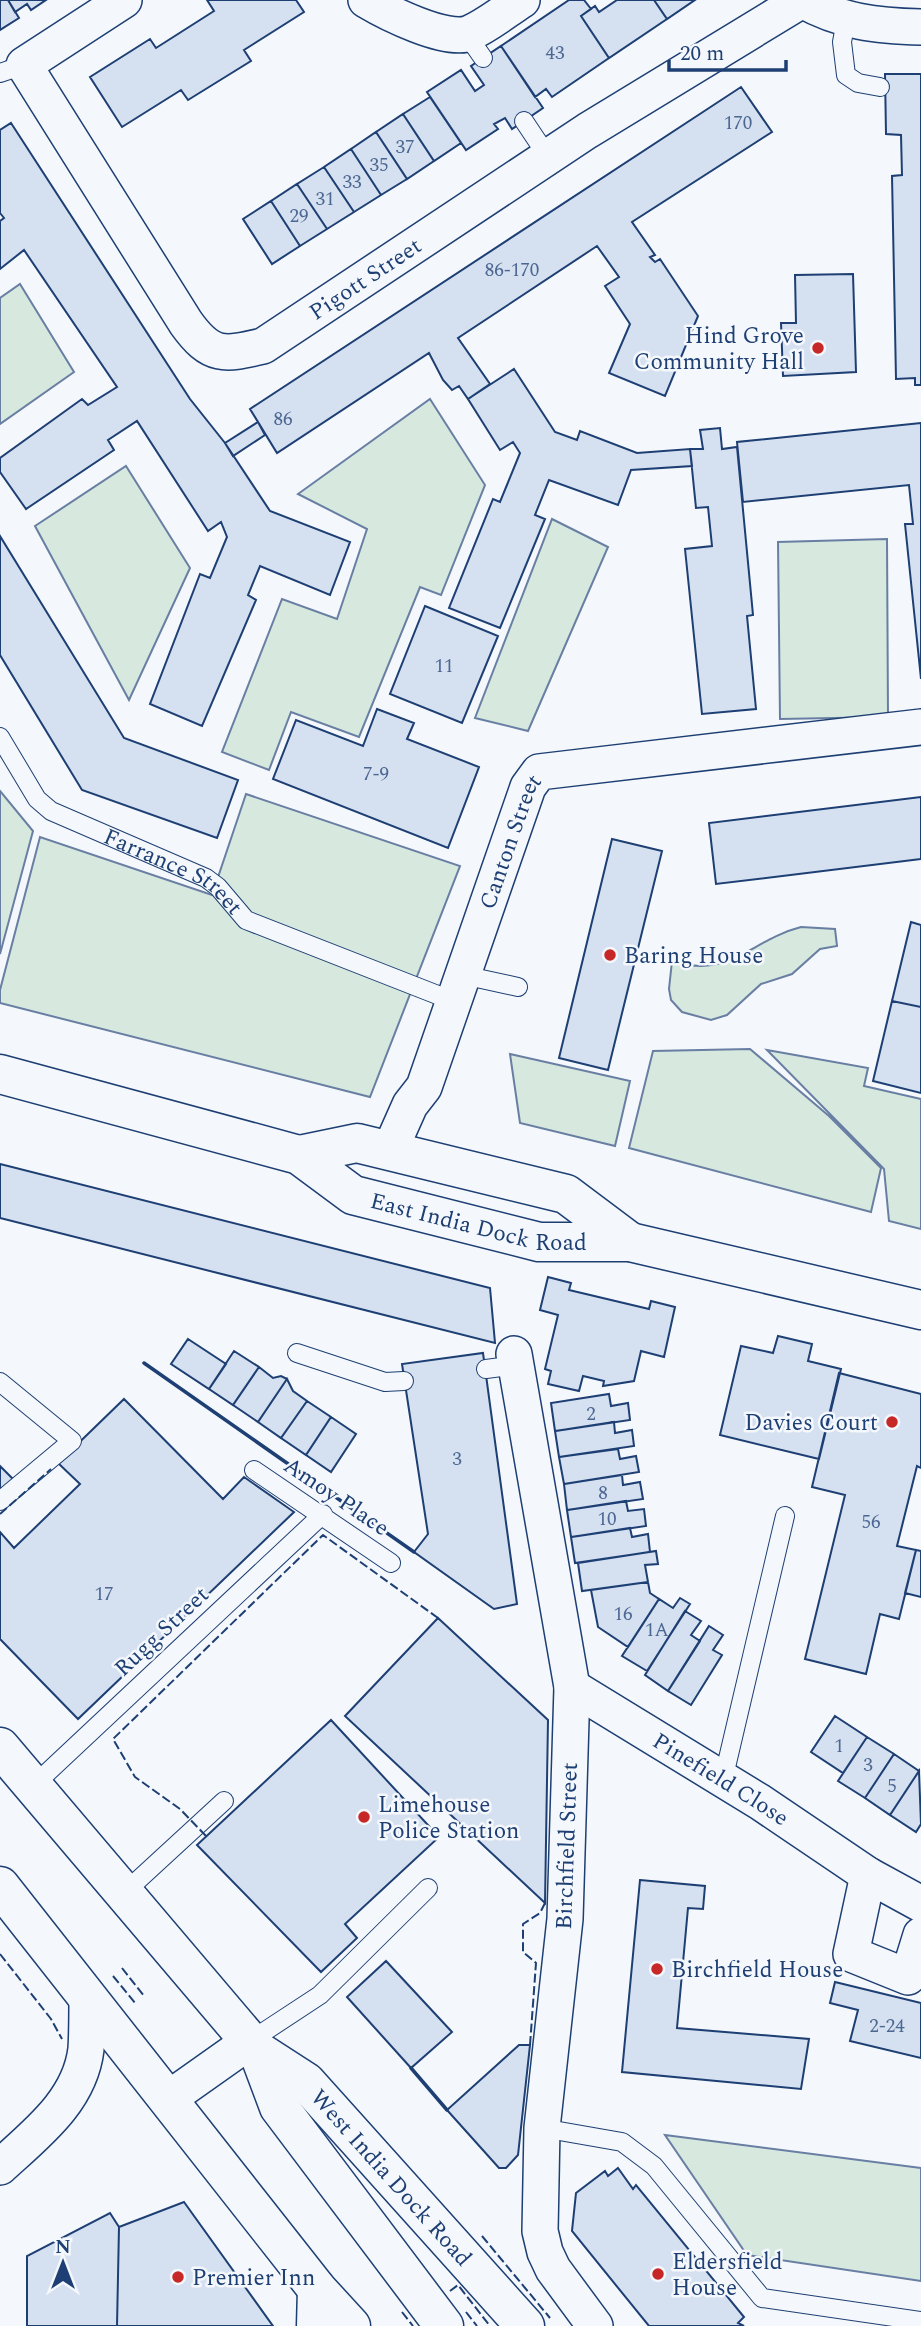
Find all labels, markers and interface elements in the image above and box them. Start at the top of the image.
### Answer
scale bar [669,28,786,72]
text: 20 m [680,38,724,70]
house number: 43 [545,39,565,68]
house number: 170 [724,109,752,138]
house number: 37 [395,133,415,162]
house number: 35 [369,151,389,180]
house number: 33 [342,168,362,197]
house number: 31 [315,185,335,214]
house number: 29 [289,202,309,231]
street label: Pigott Street [302,229,429,330]
house number: 86-170 [485,256,539,285]
place label: Hind Grove Community Hall [634,319,804,380]
marker: Hind Grove Community Hall [810,340,826,356]
house number: 86 [273,405,293,434]
house number: 11 [434,652,454,681]
house number: 7-9 [363,760,389,789]
street label: Canton Street [471,767,551,914]
street label: Farrance Street [98,820,251,923]
place label: Baring House [624,939,763,974]
marker: Baring House [602,947,618,963]
street label: East India Dock Road [366,1184,587,1261]
house number: 2 [586,1400,596,1429]
place label: Davies Court [745,1406,878,1441]
marker: Davies Court [884,1414,900,1430]
house number: 3 [452,1445,462,1474]
street label: Amoy Place [276,1449,396,1546]
house number: 8 [598,1479,608,1508]
house number: 10 [597,1505,617,1534]
house number: 56 [861,1508,881,1537]
street label: Rugg Street [107,1579,217,1685]
house number: 17 [94,1580,114,1609]
house number: 16 [613,1600,633,1629]
house number: 1A [645,1616,669,1645]
street label: Pinefield Close [645,1724,796,1836]
house number: 1 [834,1732,844,1761]
house number: 3 [863,1751,873,1780]
street label: Birchfield Street [547,1762,588,1930]
house number: 5 [887,1772,897,1801]
place label: Limehouse Police Station [378,1788,519,1849]
marker: Limehouse Police Station [356,1809,372,1825]
place label: Birchfield House [671,1953,843,1988]
marker: Birchfield House [649,1961,665,1977]
house number: 2-24 [869,2012,905,2041]
street label: West India Dock Road [301,2082,480,2275]
north arrow [28,2228,98,2298]
text: N [55,2233,71,2262]
place label: Eldersfield House [672,2245,783,2306]
place label: Premier Inn [192,2261,315,2296]
marker: Eldersfield House [650,2266,666,2282]
marker: Premier Inn [170,2269,186,2285]

